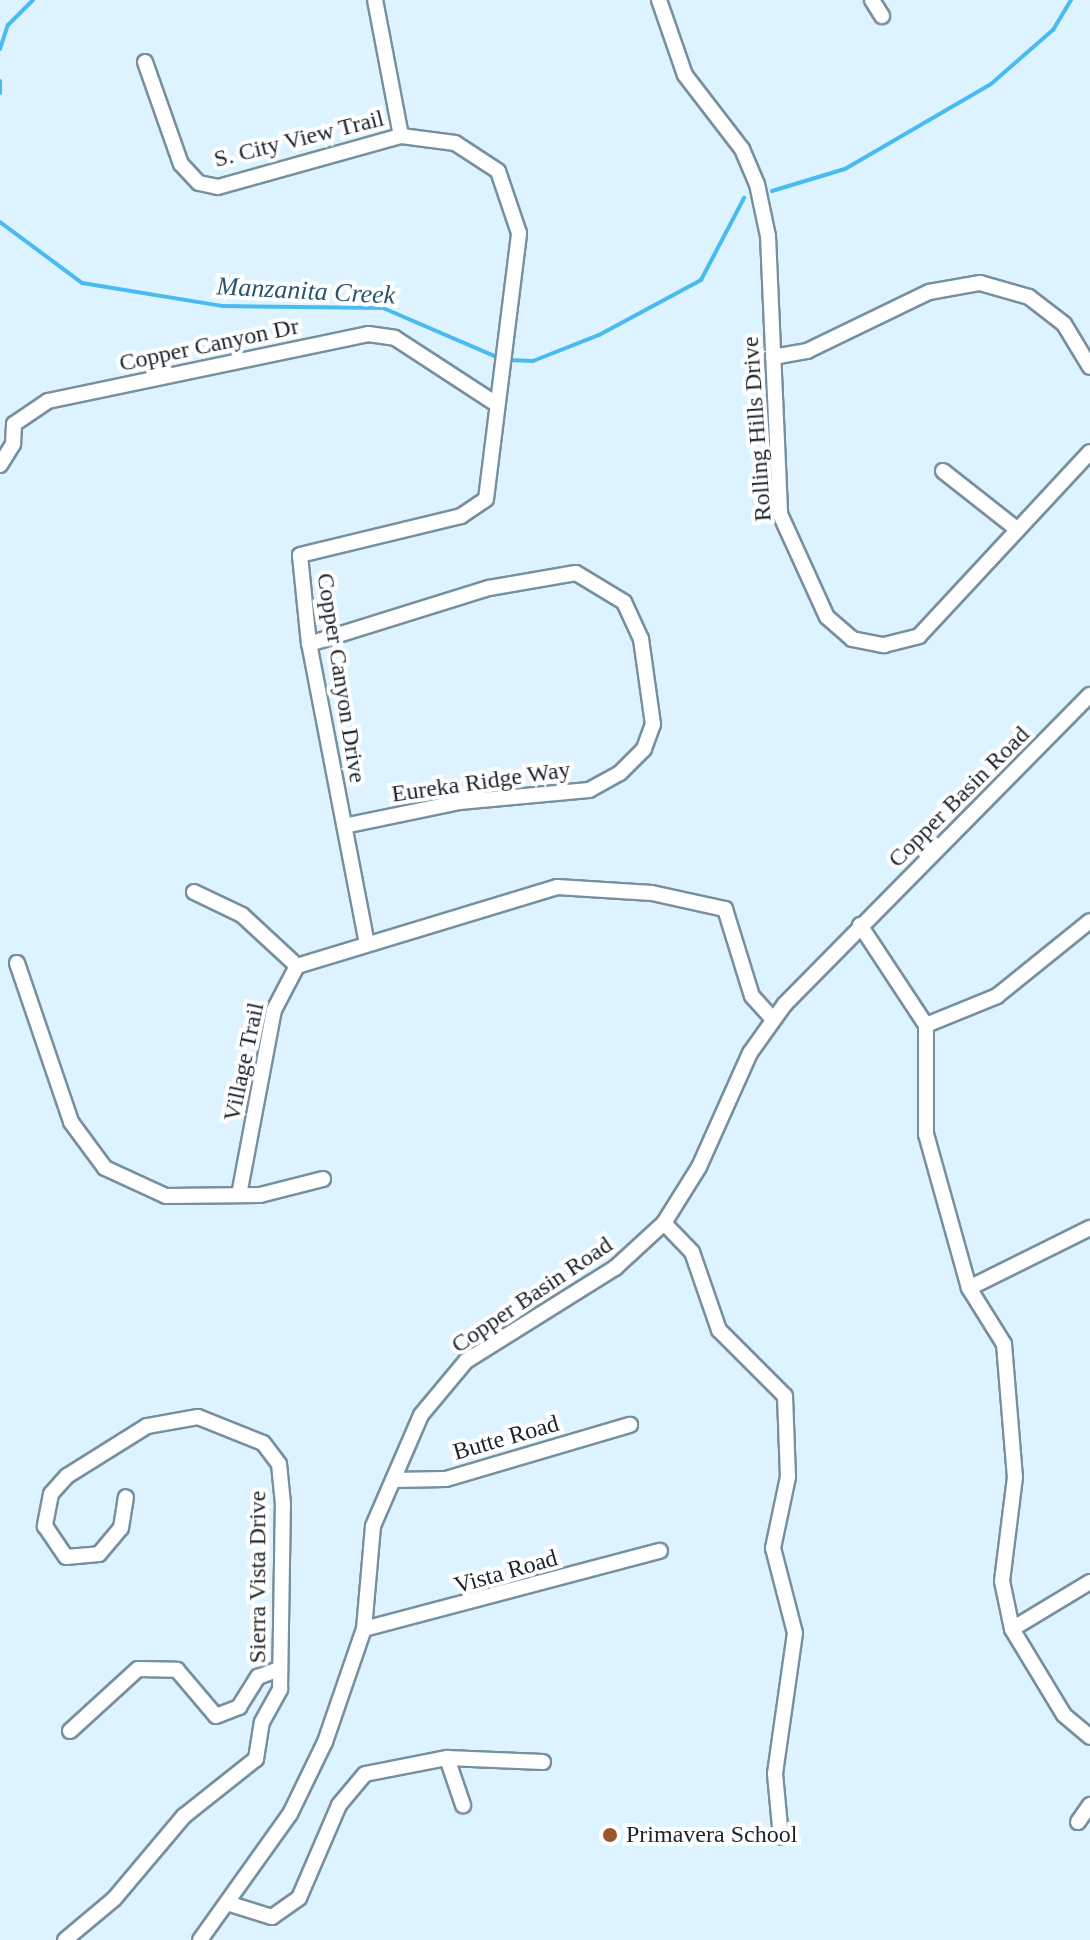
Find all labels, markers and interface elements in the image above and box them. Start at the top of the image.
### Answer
street label: S. City View Trail [211,104,387,174]
water label: Manzanita Creek [216,271,396,311]
street label: Copper Canyon Dr [117,312,301,378]
street label: Rolling Hills Drive [736,336,778,522]
street label: Copper Canyon Drive [310,571,372,785]
street label: Copper Basin Road [882,720,1036,874]
street label: Eureka Ridge Way [390,755,572,809]
street label: Village Trail [217,1000,271,1124]
street label: Copper Basin Road [446,1231,618,1359]
street label: Butte Road [450,1409,562,1467]
street label: Sierra Vista Drive [244,1490,272,1664]
street label: Vista Road [451,1544,561,1600]
place label: Primavera School [626,1821,797,1849]
marker: Primavera School [601,1826,619,1844]

